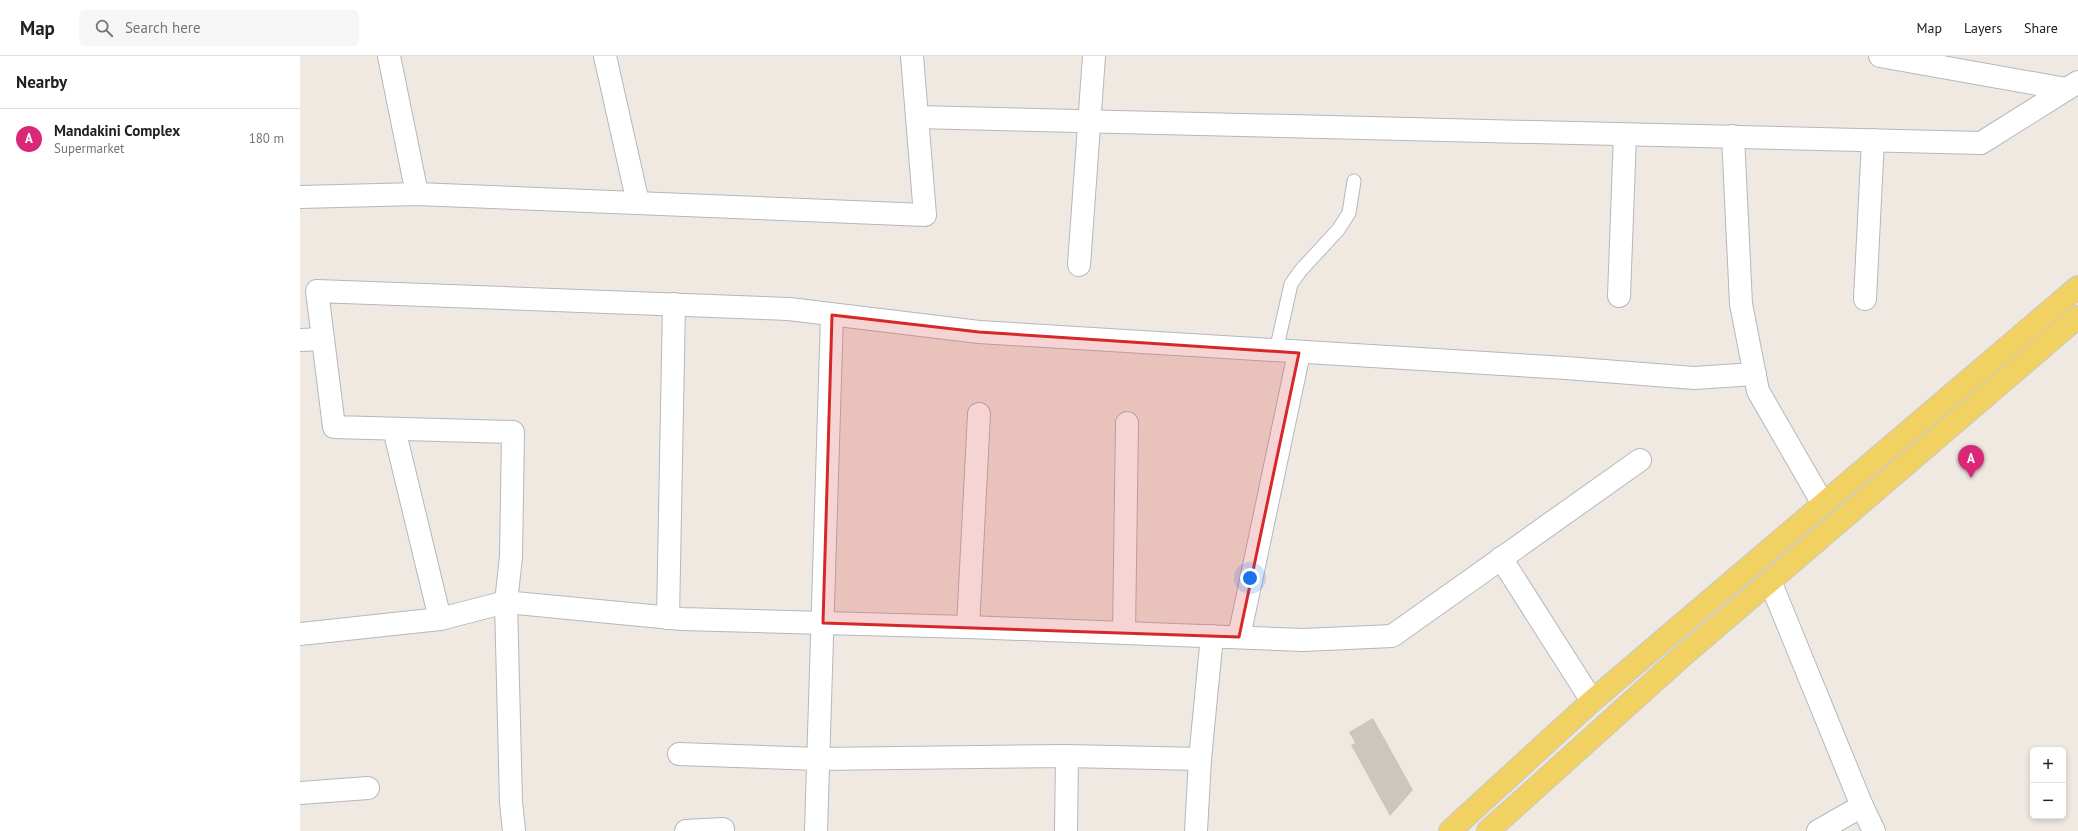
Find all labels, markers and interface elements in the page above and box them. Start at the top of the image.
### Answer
search box [79,10,359,46]
text: Map [20,16,55,40]
icon: search [93,17,115,39]
text: Search here [125,18,201,37]
text: Map [1916,19,1942,37]
text: Layers [1964,19,2002,37]
text: Share [2024,19,2058,37]
text: Nearby [16,71,67,93]
text: Mandakini Complex [54,121,180,140]
text: A [25,130,33,147]
text: 180 m [249,130,284,147]
text: Supermarket [54,140,124,157]
pin: A [1958,445,1984,478]
your location [1240,568,1260,588]
map controls [2030,747,2066,819]
button: + [2030,747,2066,783]
button: − [2030,783,2066,819]

